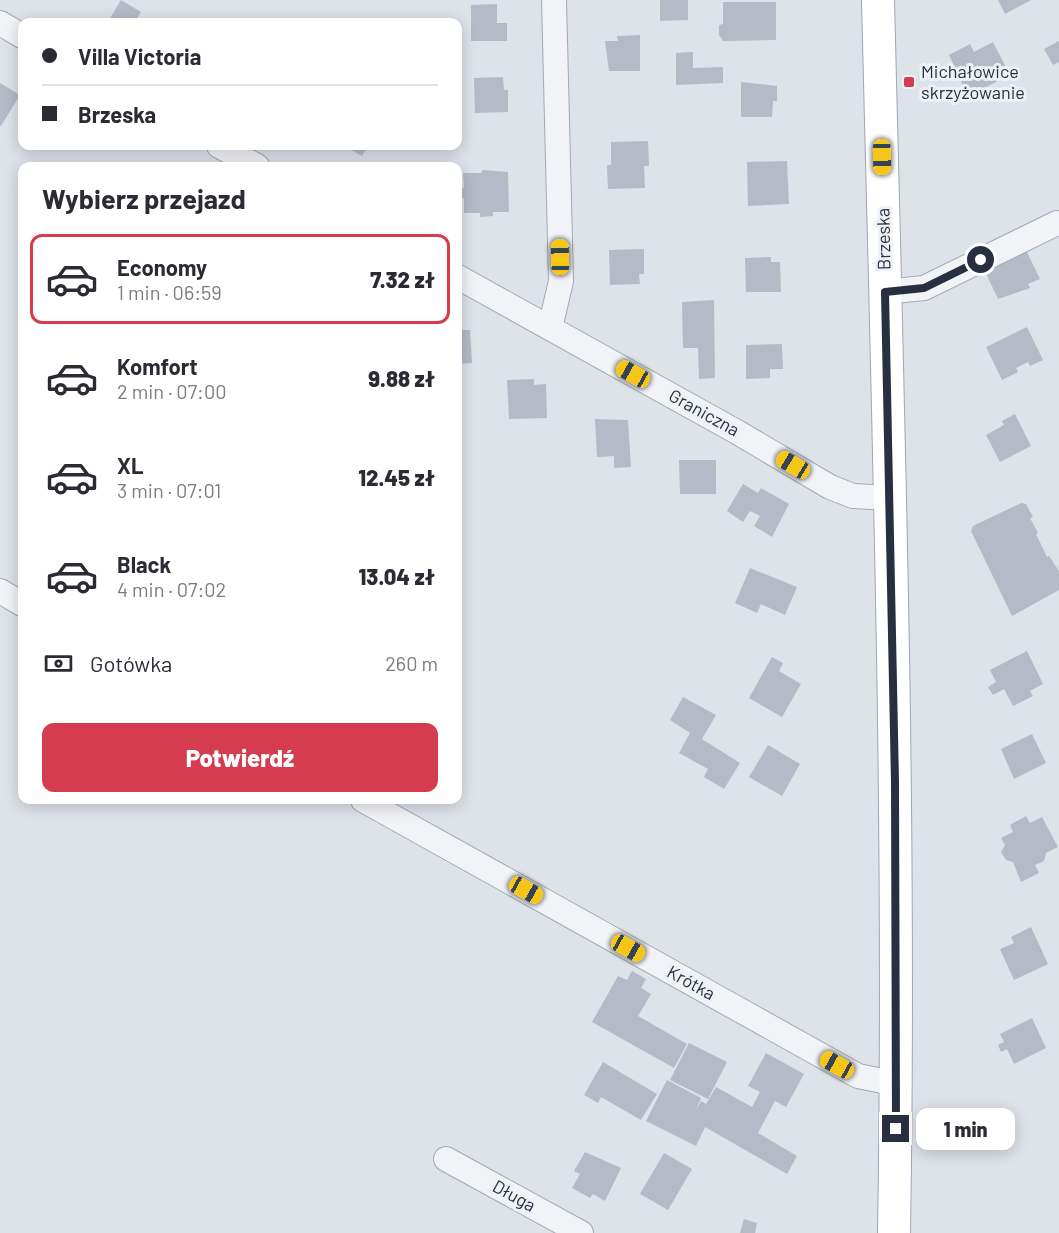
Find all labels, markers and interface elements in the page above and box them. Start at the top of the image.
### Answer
text: Villa Victoria [78,43,201,69]
place label: Michałowice skrzyżowanie [921,60,1025,103]
marker: Michałowice skrzyżowanie [902,75,916,89]
text: Brzeska [78,101,156,127]
car [873,139,891,175]
text: Wybierz przejazd [42,182,246,214]
street label: Brzeska [871,208,895,270]
car [551,239,569,275]
route start [967,246,994,273]
icon: car [45,252,99,306]
text: Economy [117,254,207,280]
text: 7.32 zł [370,266,435,292]
text: 1 min · 06:59 [117,280,222,304]
icon: car [45,351,99,405]
text: Komfort [117,353,198,379]
car [613,357,653,391]
text: 9.88 zł [368,365,435,391]
text: 2 min · 07:00 [117,379,226,403]
street label: Graniczna [665,384,744,441]
car [773,448,813,482]
icon: car [45,450,99,504]
text: XL [117,452,143,478]
text: 12.45 zł [358,464,435,490]
text: 3 min · 07:01 [117,478,221,502]
icon: car [45,549,99,603]
text: Black [117,551,171,577]
text: 13.04 zł [359,563,435,589]
text: 4 min · 07:02 [117,577,226,601]
icon: cash [42,647,75,680]
text: Gotówka [90,650,172,676]
text: 260 m [385,651,438,675]
button: Potwierdź [42,723,438,792]
car [506,873,546,907]
car [608,931,648,965]
street label: Krótka [664,960,719,1004]
car [817,1048,857,1082]
callout: 1 min [917,1108,1016,1150]
route end [882,1115,909,1142]
text: 1 min [944,1117,987,1141]
street label: Długa [489,1174,540,1216]

